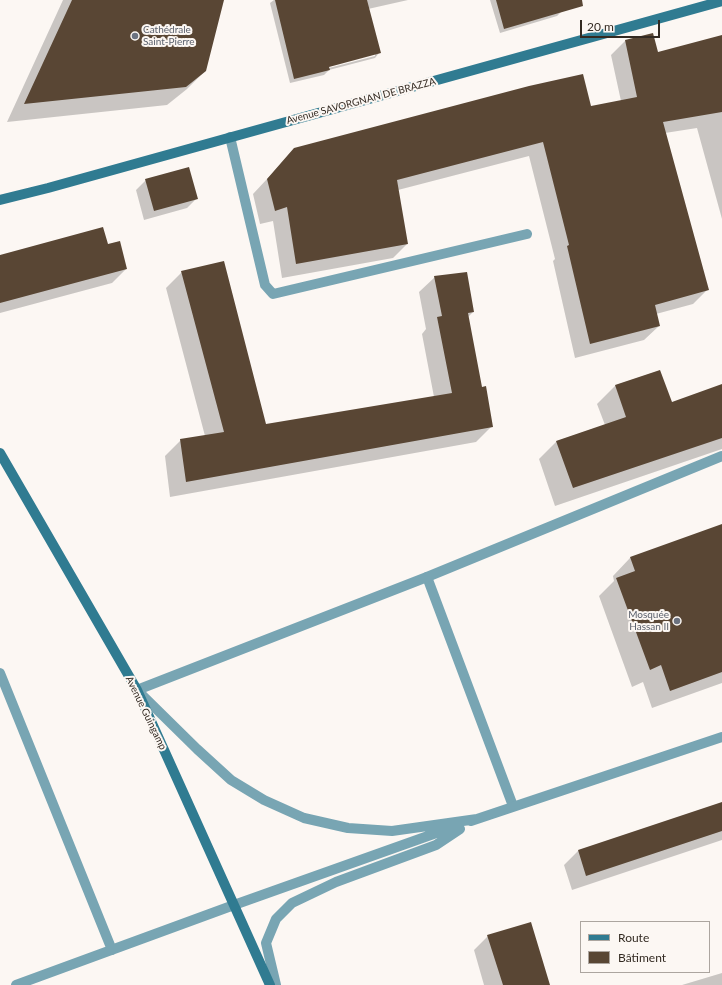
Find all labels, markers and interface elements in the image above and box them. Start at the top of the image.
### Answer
scale bar [582,12,662,38]
text: 20 m [587,19,614,34]
place label: Cathédrale Saint-Pierre [143,24,195,48]
marker: Cathédrale Saint-Pierre [130,31,140,41]
street label: Avenue SAVORGNAN DE BRAZZA [285,75,437,127]
place label: Mosquée Hassan II [628,609,669,632]
marker: Mosquée Hassan II [672,616,682,626]
street label: Avenue Guingamp [123,674,169,752]
legend [580,921,710,973]
text: Route [618,930,649,945]
text: Bâtiment [618,950,666,965]

